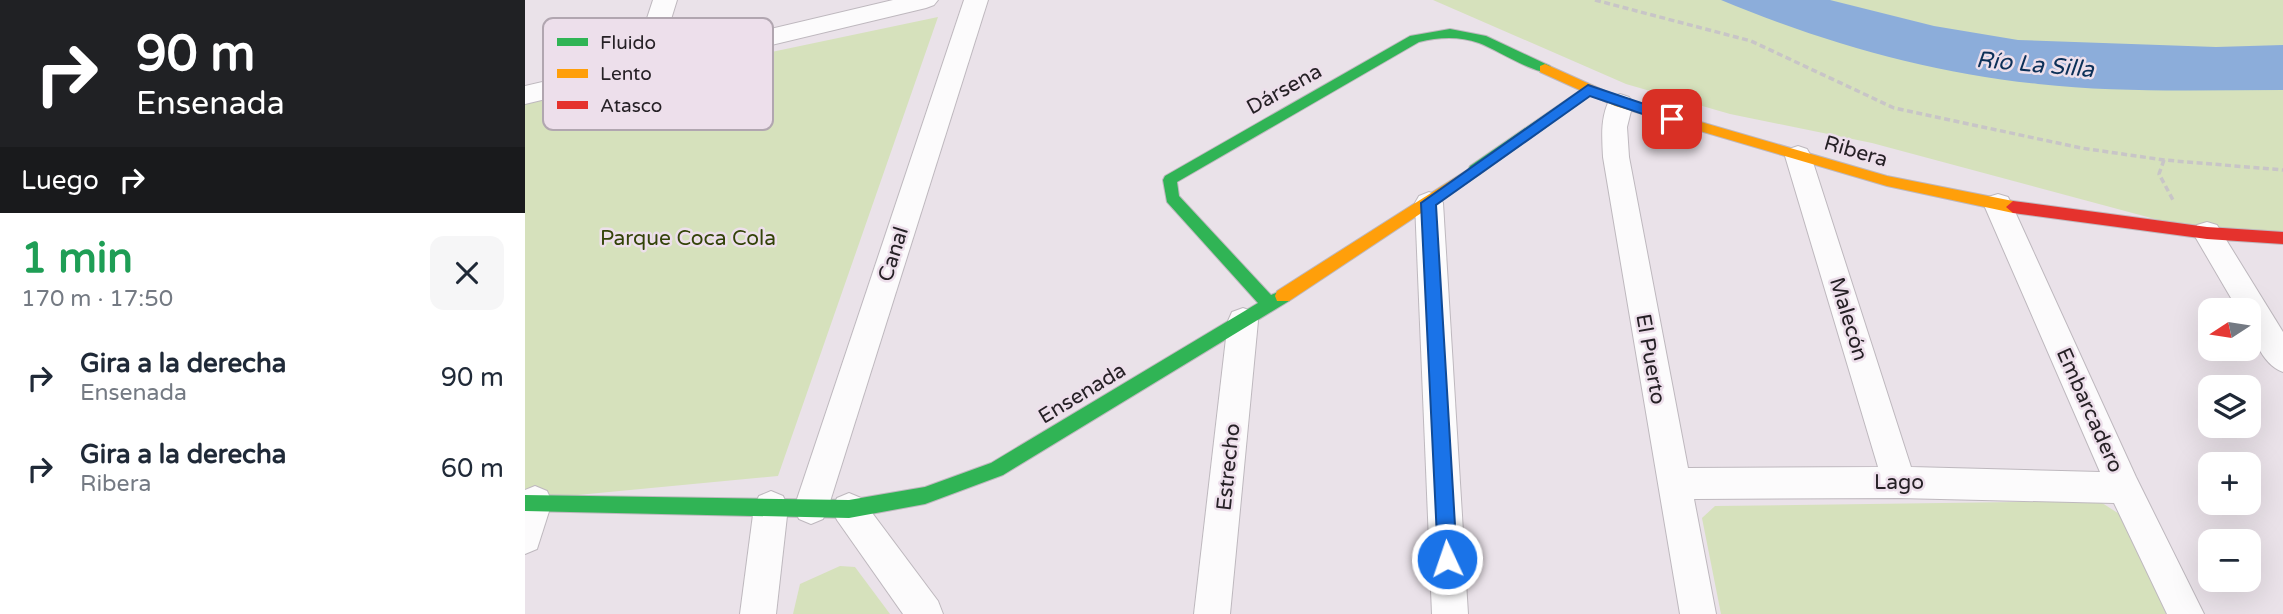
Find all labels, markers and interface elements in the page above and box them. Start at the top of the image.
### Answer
legend [543,18,773,130]
text: 90 m [136,25,255,84]
icon: right [21,28,112,119]
text: Fluido [600,32,656,54]
water label: Río La Silla [1975,46,2096,84]
street label: Dársena [1242,59,1326,120]
text: Lento [600,63,652,85]
text: Ensenada [136,85,285,123]
pin [1642,89,1702,149]
text: Atasco [600,95,662,117]
icon: arrive [1653,100,1691,138]
street label: Ribera [1821,130,1891,172]
icon: right [113,161,151,199]
text: Luego [21,165,99,196]
street label: Canal [873,224,914,285]
park label: Parque Coca Cola [600,226,776,251]
text: 1 min [21,233,133,284]
button: close [430,236,504,310]
street label: Malecón [1824,274,1873,364]
text: 170 m · 17:50 [21,285,173,313]
north arrow [2198,298,2261,360]
map controls [2198,298,2261,592]
street label: El Puerto [1630,312,1671,406]
street label: Embarcadero [2051,344,2128,476]
text: Gira a la derecha [80,348,286,379]
street label: Ensenada [1034,358,1131,429]
icon: right [21,359,59,397]
text: 90 m [441,362,504,393]
button: layers [2198,375,2261,438]
text: Ensenada [80,379,187,407]
street label: Estrecho [1211,422,1246,512]
text: Gira a la derecha [80,439,286,470]
icon: right [21,450,59,488]
button: + [2198,452,2261,515]
text: 60 m [441,453,504,484]
text: Ribera [80,470,151,498]
street label: Lago [1874,470,1924,495]
position arrow [1410,522,1484,596]
button: − [2198,529,2261,592]

